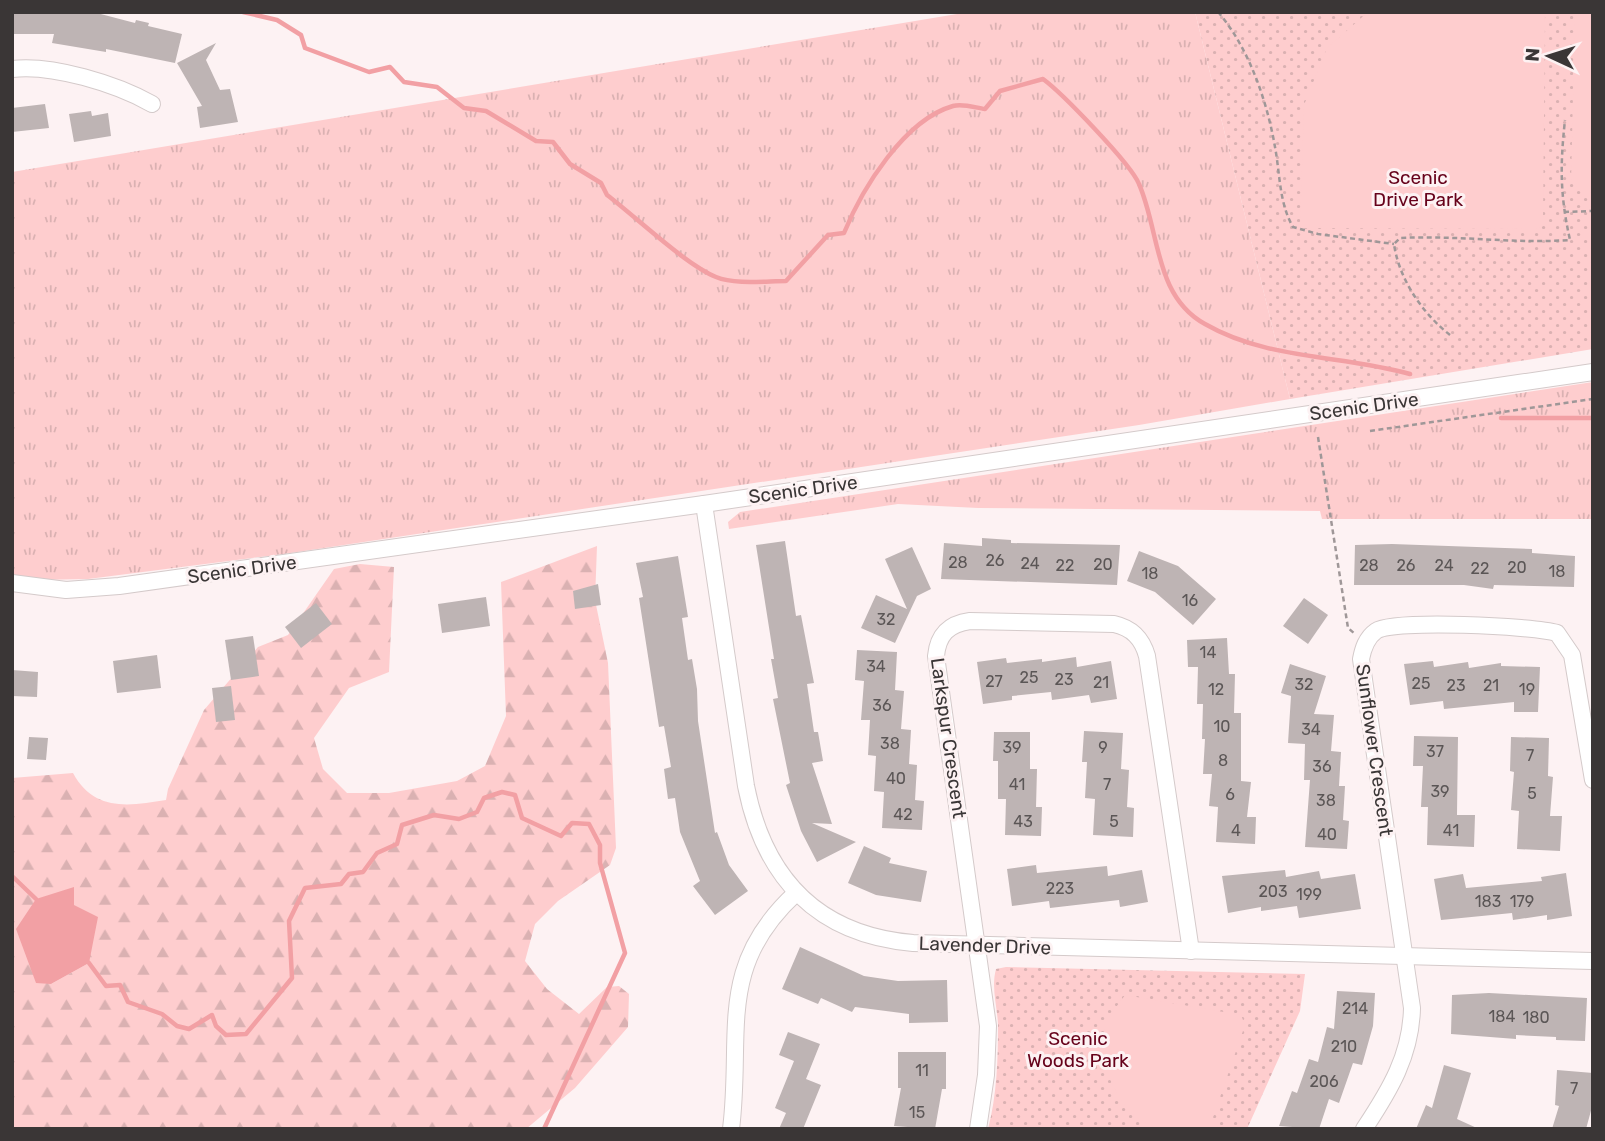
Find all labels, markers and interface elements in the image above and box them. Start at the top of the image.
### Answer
north arrow [1514,21,1584,91]
text: N [1521,47,1544,62]
park label: Scenic Drive Park [1373,166,1463,211]
street label: Scenic Drive [1308,387,1420,426]
street label: Scenic Drive [747,470,859,509]
street label: Scenic Drive [186,550,298,589]
house number: 26 [985,551,1005,570]
house number: 28 [948,553,968,572]
house number: 24 [1020,554,1040,573]
house number: 20 [1093,555,1113,574]
house number: 22 [1056,556,1074,575]
house number: 28 [1359,556,1379,575]
house number: 26 [1396,556,1416,575]
house number: 24 [1434,556,1454,575]
house number: 20 [1507,558,1527,577]
house number: 22 [1471,559,1489,578]
house number: 18 [1548,562,1566,581]
house number: 18 [1141,564,1159,583]
house number: 16 [1182,591,1199,610]
house number: 32 [876,610,896,629]
house number: 14 [1200,643,1216,662]
street label: Larkspur Crescent [926,656,971,820]
house number: 34 [866,657,886,676]
street label: Sunflower Crescent [1351,662,1398,838]
house number: 25 [1020,668,1038,687]
house number: 23 [1054,670,1074,689]
house number: 27 [985,672,1003,691]
house number: 21 [1093,673,1109,692]
house number: 25 [1412,674,1430,693]
house number: 32 [1294,675,1314,694]
house number: 23 [1446,676,1466,695]
house number: 21 [1483,676,1499,695]
house number: 12 [1208,680,1224,699]
house number: 19 [1519,680,1535,699]
house number: 36 [872,696,892,715]
house number: 10 [1213,717,1231,736]
house number: 34 [1301,720,1321,739]
house number: 38 [880,734,900,753]
house number: 39 [1002,738,1022,757]
house number: 9 [1098,738,1108,757]
house number: 37 [1426,742,1444,761]
house number: 7 [1526,746,1534,765]
house number: 8 [1218,751,1228,770]
house number: 36 [1312,757,1332,776]
house number: 40 [886,769,906,788]
house number: 41 [1009,775,1025,794]
house number: 7 [1103,775,1111,794]
house number: 39 [1430,782,1450,801]
house number: 5 [1527,784,1537,803]
house number: 6 [1225,785,1235,804]
house number: 38 [1316,791,1336,810]
house number: 42 [893,805,913,824]
house number: 43 [1013,812,1033,831]
house number: 5 [1109,812,1119,831]
house number: 4 [1231,821,1241,840]
house number: 41 [1443,821,1459,840]
house number: 40 [1317,825,1337,844]
house number: 223 [1046,879,1074,898]
house number: 203 [1258,882,1288,901]
house number: 199 [1296,885,1322,904]
house number: 183 [1475,892,1501,911]
house number: 179 [1510,892,1534,911]
street label: Lavender Drive [918,932,1052,959]
house number: 214 [1342,999,1368,1018]
house number: 184 [1489,1007,1516,1026]
house number: 180 [1522,1008,1550,1027]
park label: Scenic Woods Park [1027,1027,1129,1072]
house number: 210 [1331,1037,1357,1056]
house number: 11 [915,1061,929,1080]
house number: 206 [1309,1072,1339,1091]
house number: 7 [1570,1079,1578,1098]
house number: 15 [909,1103,925,1122]

